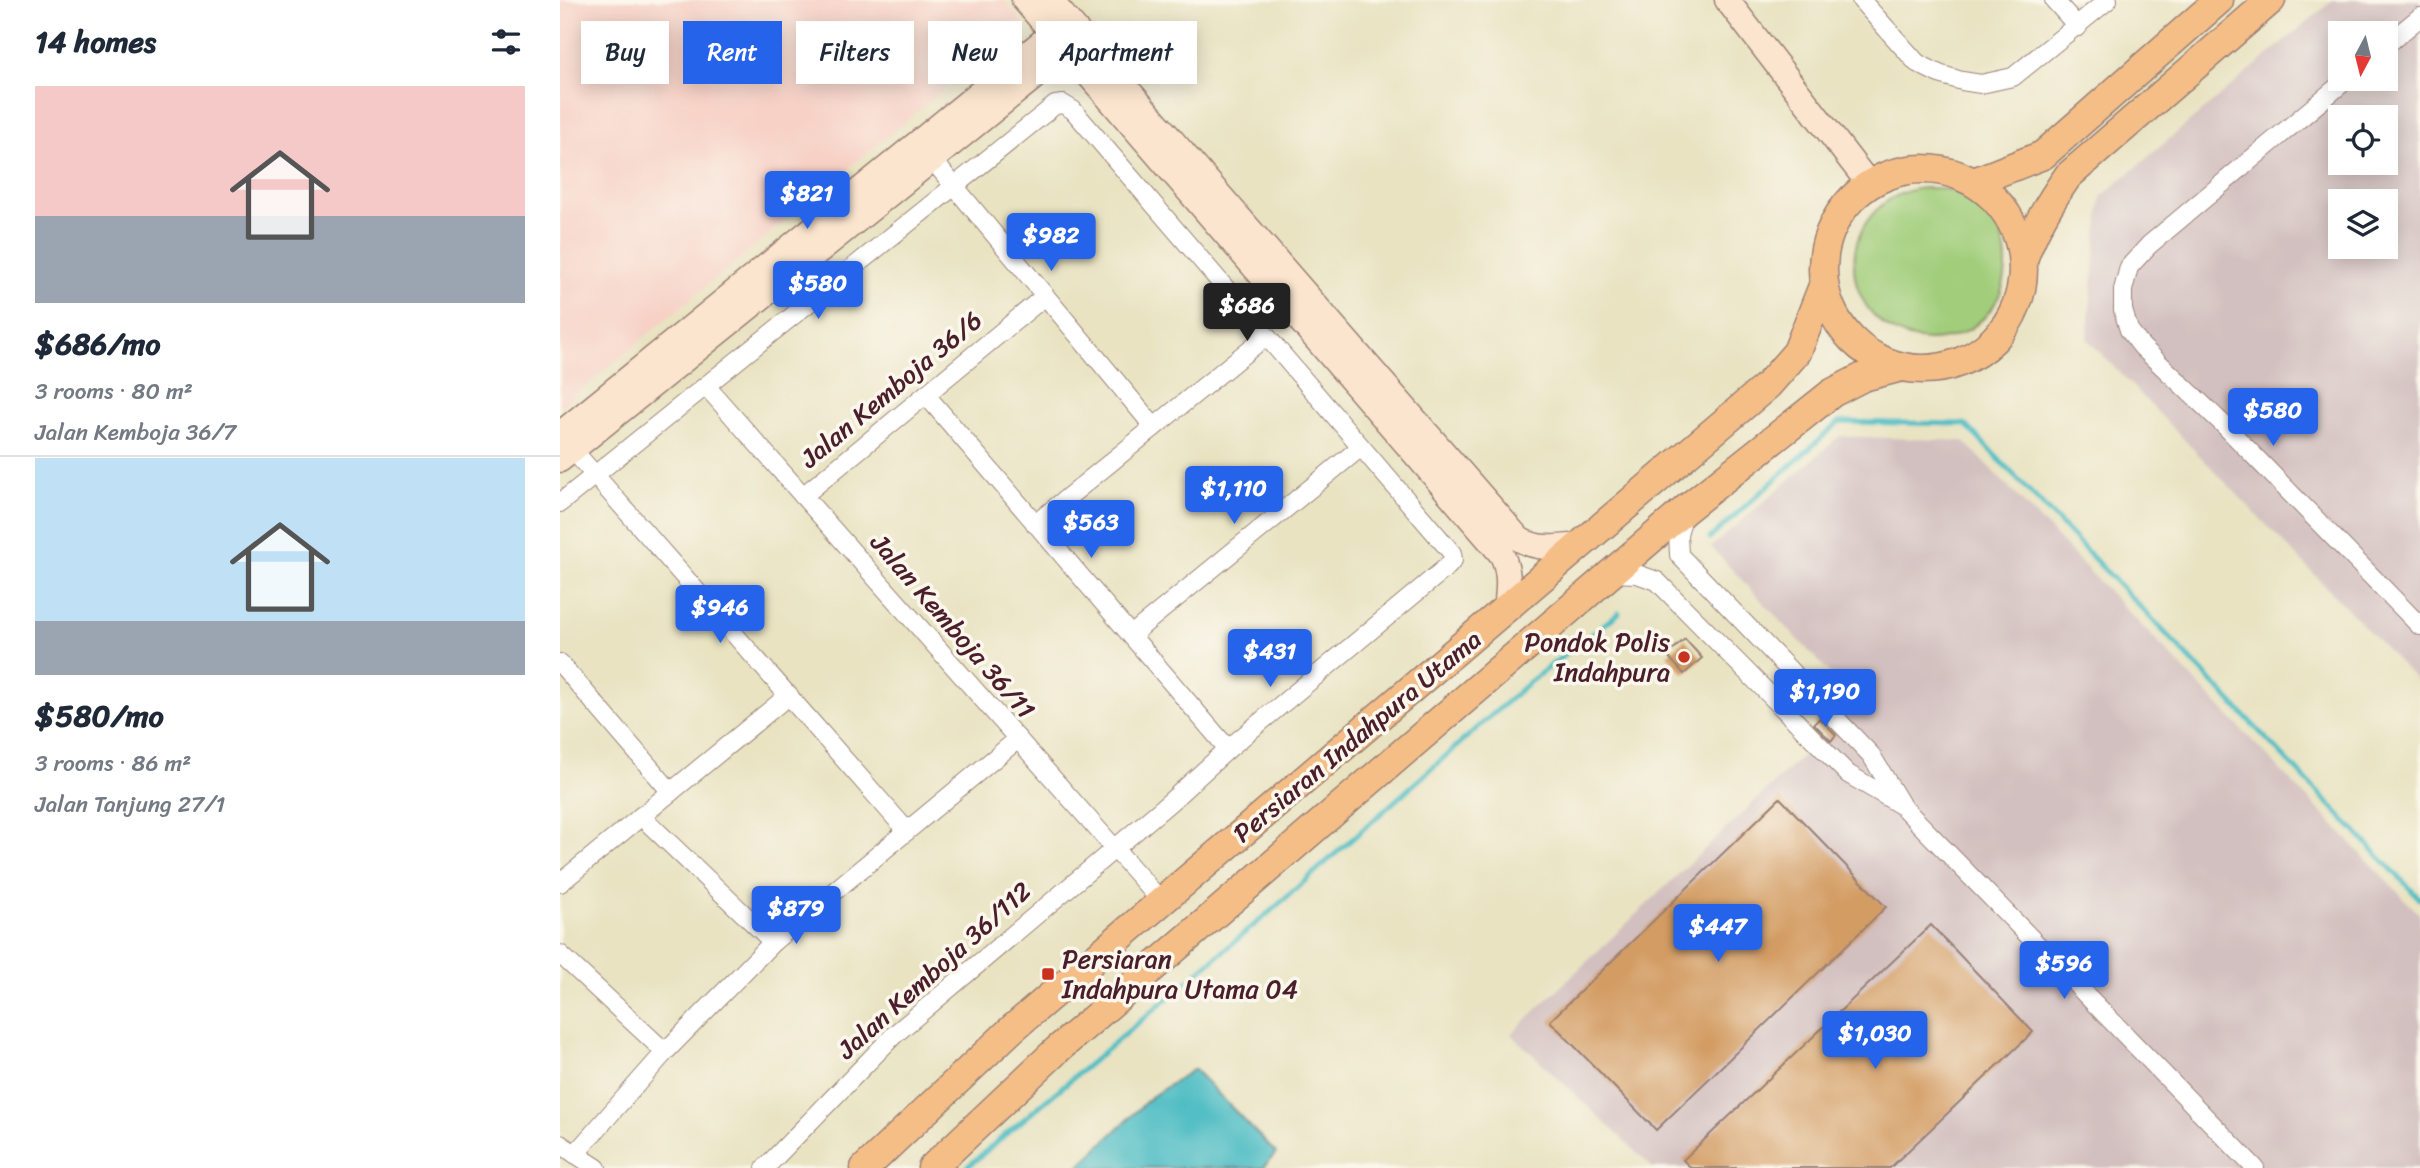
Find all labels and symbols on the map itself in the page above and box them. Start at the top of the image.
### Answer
north arrow [2328,21,2398,91]
pin: $821 [766,172,848,231]
pin: $982 [1010,214,1092,273]
pin: $580 [777,262,859,321]
pin: $686 [1206,284,1288,343]
street label: Jalan Kemboja 36/6 [788,298,993,480]
pin: $580 [2232,388,2314,448]
pin: $1,110 [1177,466,1291,526]
pin: $563 [1050,500,1132,560]
street label: Jalan Kemboja 36/11 [858,522,1047,730]
pin: $946 [679,586,761,645]
street label: Persiaran Indahpura Utama [1222,617,1492,855]
place label: Pondok Polis Indahpura [1524,619,1670,695]
pin: $431 [1229,630,1311,689]
marker: Pondok Polis Indahpura [1676,649,1692,665]
pin: $1,190 [1768,670,1882,729]
street label: Jalan Kemboja 36/112 [825,869,1042,1071]
pin: $879 [755,886,837,946]
pin: $447 [1677,904,1759,964]
place label: Persiaran Indahpura Utama 04 [1061,936,1298,1012]
pin: $596 [2023,942,2105,1001]
marker: Persiaran Indahpura Utama 04 [1040,966,1056,982]
pin: $1,030 [1818,1012,1932,1071]

